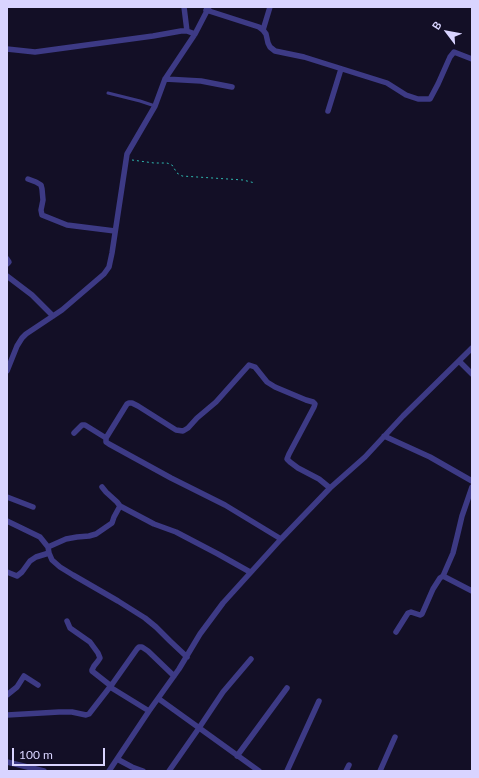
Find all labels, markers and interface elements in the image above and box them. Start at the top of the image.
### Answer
north arrow [427,12,467,52]
text: B [429,19,444,32]
scale bar [14,740,107,766]
text: 100 m [19,747,53,762]

